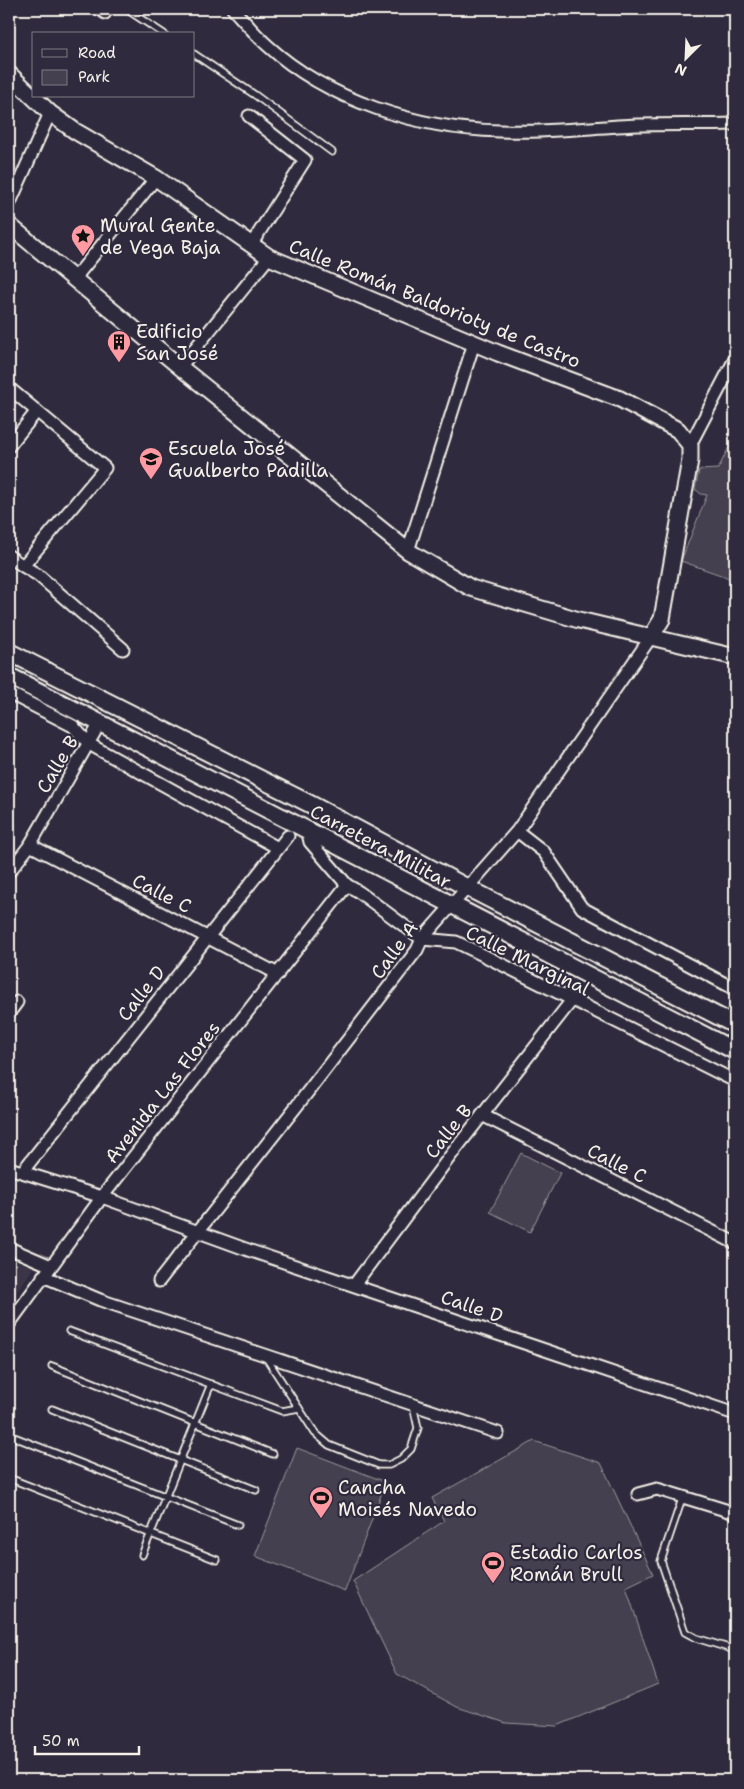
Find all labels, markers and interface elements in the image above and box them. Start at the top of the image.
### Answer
legend [32,32,195,98]
north arrow [662,32,712,82]
text: Road [78,43,116,63]
text: N [672,59,689,80]
text: Park [78,67,110,87]
place label: Mural Gente de Vega Baja [100,213,220,260]
place icon: Mural Gente de Vega Baja [70,223,96,257]
street label: Calle Román Baldorioty de Castro [285,233,584,374]
place label: Edificio San José [136,319,219,366]
building icon: Edificio San José [106,329,132,363]
place label: Escuela José Gualberto Padilla [168,436,329,483]
school or university icon: Escuela José Gualberto Padilla [138,446,164,480]
street label: Calle B [31,731,84,798]
street label: Carretera Militar [306,799,456,894]
street label: Calle C [128,868,196,919]
street label: Calle A [365,916,424,984]
street label: Calle Marginal [462,920,594,1001]
street label: Calle D [112,960,171,1026]
street label: Avenida Las Flores [99,1016,226,1168]
street label: Calle B [419,1099,478,1164]
street label: Calle C [583,1138,651,1189]
street label: Calle D [437,1284,506,1329]
place label: Cancha Moisés Navedo [338,1475,477,1522]
sports icon: Cancha Moisés Navedo [308,1485,334,1519]
place label: Estadio Carlos Román Brull [510,1540,643,1587]
sports icon: Estadio Carlos Román Brull [480,1550,506,1584]
scale bar [35,1724,139,1756]
text: 50 m [42,1731,80,1751]

